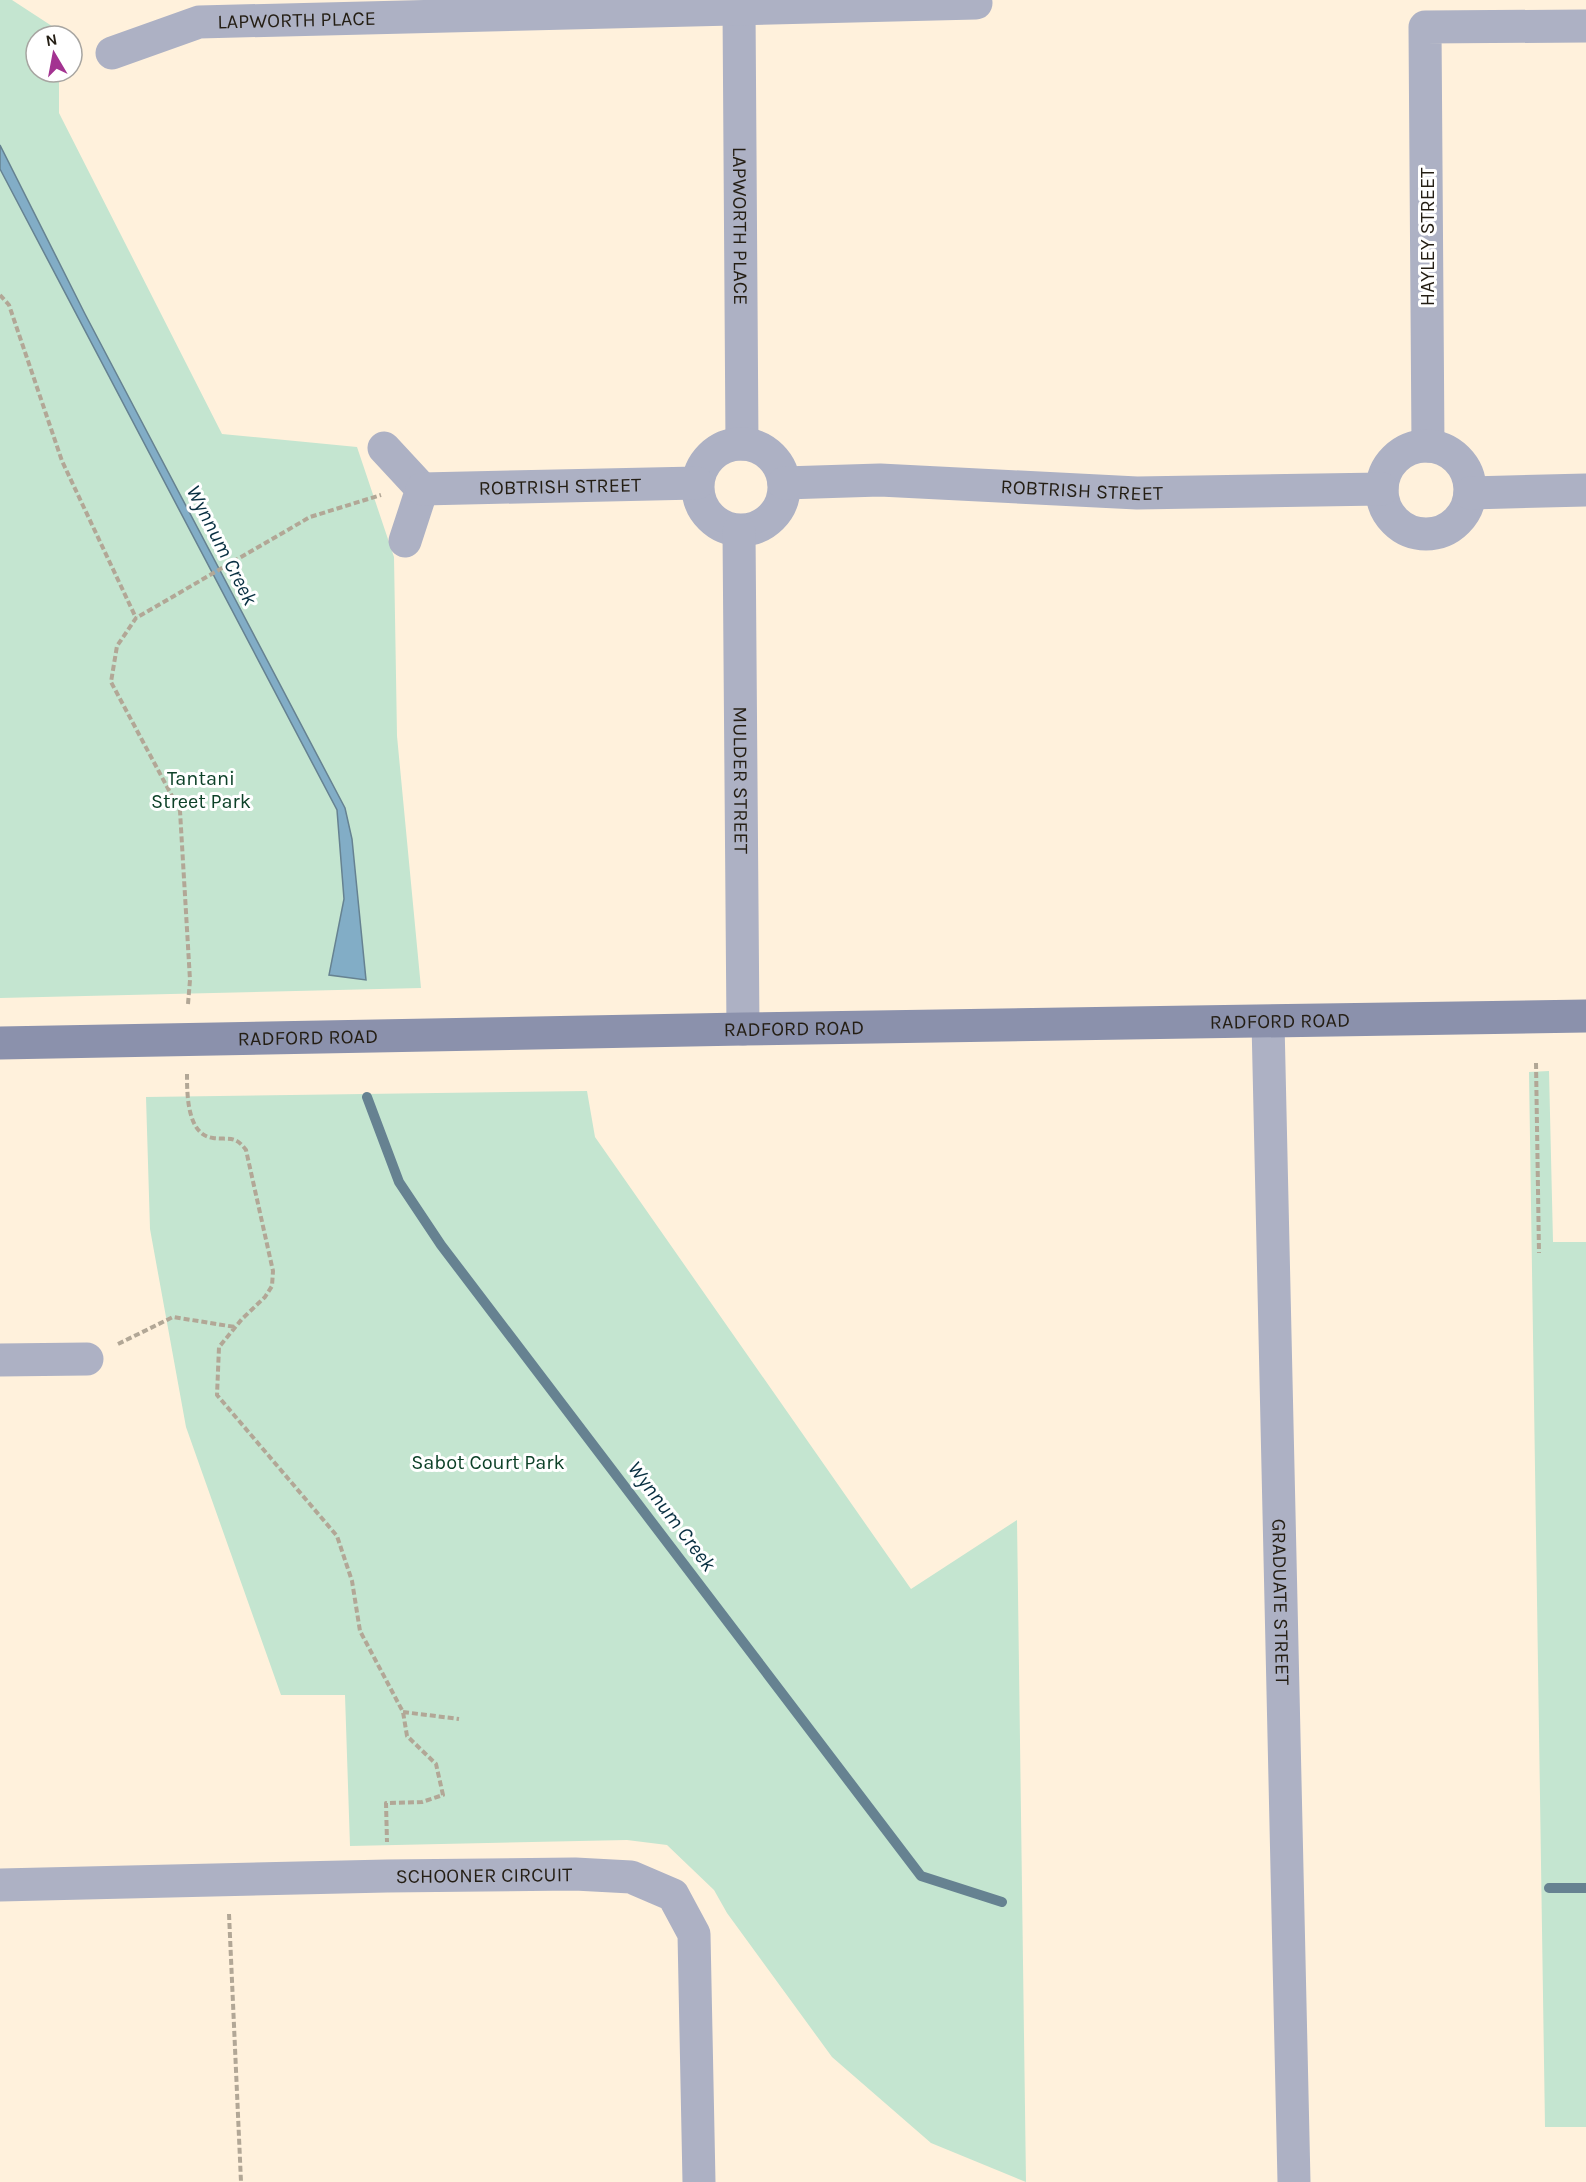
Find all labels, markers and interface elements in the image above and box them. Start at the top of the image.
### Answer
street label: LAPWORTH PLACE [217,7,376,34]
north arrow [24,24,84,84]
text: N [44,29,59,50]
street label: LAPWORTH PLACE [728,147,752,305]
street label: HAYLEY STREET [1416,168,1439,306]
street label: ROBTRISH STREET [478,473,641,500]
street label: ROBTRISH STREET [1000,475,1163,505]
water label: Wynnum Creek [181,481,263,609]
street label: MULDER STREET [728,706,753,854]
park label: Tantani Street Park [151,767,251,813]
street label: RADFORD ROAD [1209,1009,1350,1034]
street label: RADFORD ROAD [723,1016,864,1041]
street label: RADFORD ROAD [238,1025,378,1051]
park label: Sabot Court Park [411,1451,565,1474]
water label: Wynnum Creek [623,1456,721,1576]
street label: GRADUATE STREET [1267,1518,1294,1685]
street label: SCHOONER CIRCUIT [395,1863,572,1888]

